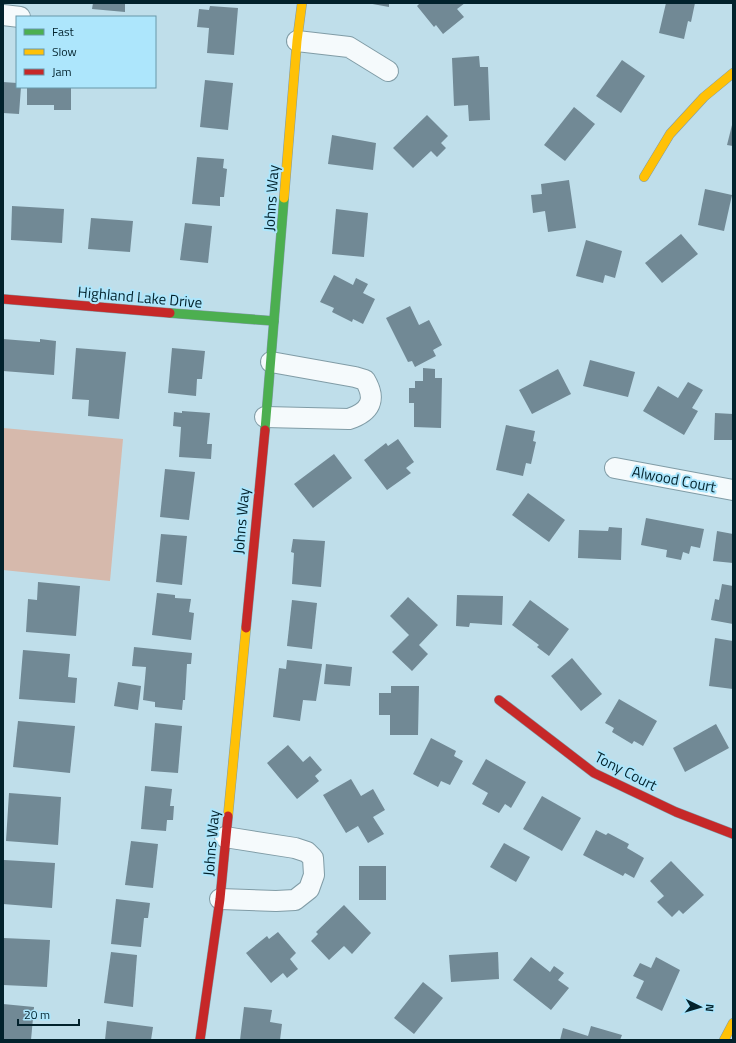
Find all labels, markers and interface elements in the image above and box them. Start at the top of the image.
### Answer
legend [16,16,156,88]
text: Fast [52,22,75,41]
text: Slow [52,42,77,61]
text: Jam [52,62,72,81]
street label: Johns Way [257,164,285,232]
street label: Highland Lake Drive [77,280,203,314]
street label: Alwood Court [630,460,719,499]
street label: Johns Way [227,487,255,555]
street label: Tony Court [591,745,662,797]
street label: Johns Way [197,809,225,877]
north arrow [680,987,720,1027]
scale bar [18,1001,79,1027]
text: N [702,1003,718,1012]
text: 20 m [24,1005,50,1024]

